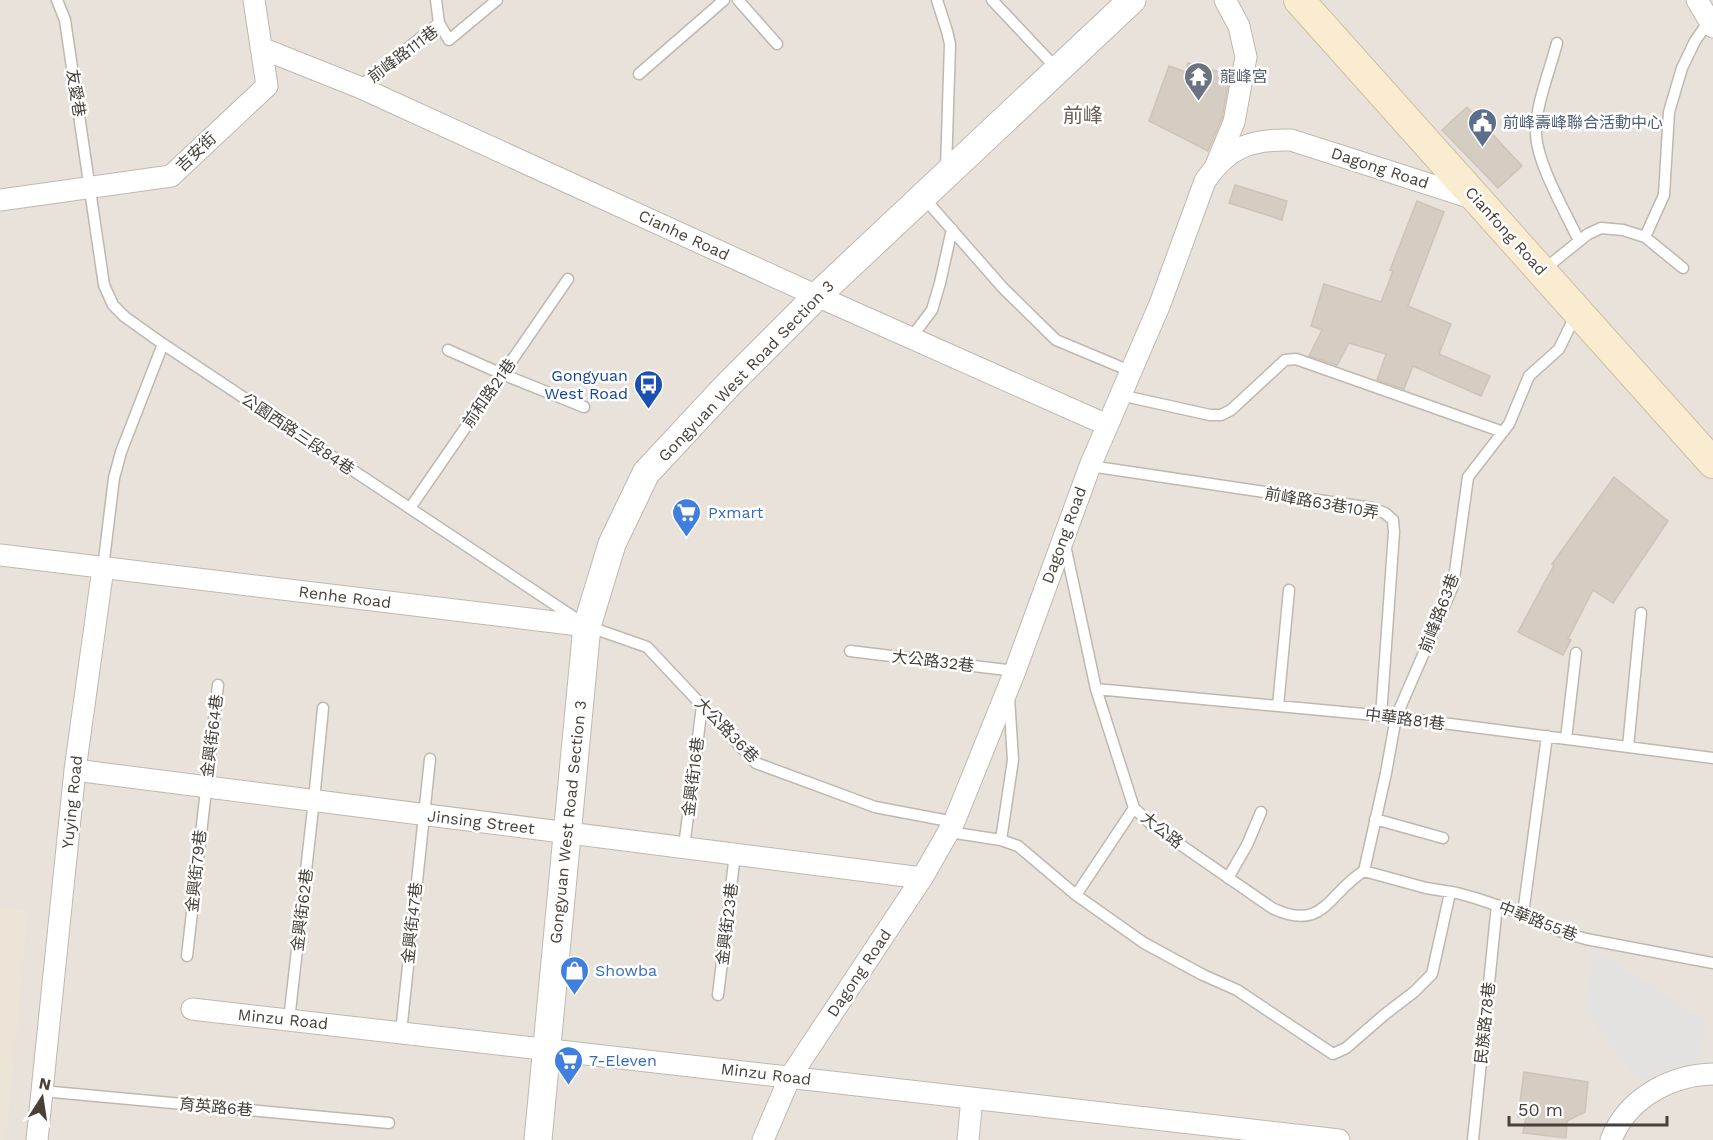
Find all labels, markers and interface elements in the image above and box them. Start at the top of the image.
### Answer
street label: 前峰路111巷 [364,22,442,86]
temple icon: 龍峰宮 [1183,60,1215,102]
place label: 龍峰宮 [1220,67,1268,86]
street label: 友愛巷 [63,68,89,118]
district label: 前峰 [1063,103,1103,127]
public building icon: 前峰壽峰聯合活動中心 [1466,106,1498,148]
place label: 前峰壽峰聯合活動中心 [1503,113,1663,132]
street label: 吉安街 [172,129,220,175]
street label: Dagong Road [1329,143,1431,193]
street label: Cianfong Road [1461,183,1551,279]
street label: Cianhe Road [636,206,732,264]
street label: Gongyuan West Road Section 3 [654,276,838,466]
street label: 前和路21巷 [458,355,520,431]
place label: Gongyuan West Road [544,366,628,403]
bus stop icon: Gongyuan West Road [633,368,665,410]
street label: 公園西路三段84巷 [238,389,358,479]
street label: Dagong Road [1038,484,1090,586]
street label: 前峰路63巷10弄 [1264,484,1380,522]
supermarket icon: Pxmart [671,496,703,538]
place label: Pxmart [708,503,764,522]
street label: 前峰路63巷 [1415,571,1463,655]
street label: Renhe Road [298,582,392,612]
street label: 大公路32巷 [891,647,975,675]
street label: 金興街64巷 [197,693,227,779]
street label: 大公路36巷 [691,694,763,766]
street label: Gongyuan West Road Section 3 [546,699,590,945]
street label: 中華路81巷 [1364,705,1446,733]
street label: 金興街16巷 [679,736,707,818]
street label: Yuying Road [58,754,86,850]
street label: Jinsing Street [426,806,536,838]
street label: 大公路 [1137,808,1187,852]
street label: 金興街79巷 [182,829,210,913]
street label: 金興街62巷 [288,868,316,952]
street label: 金興街47巷 [398,881,426,965]
street label: 金興街23巷 [713,882,741,966]
street label: 中華路55巷 [1496,897,1580,945]
street label: Dagong Road [823,926,895,1020]
shop icon: Showba [558,954,590,996]
place label: Showba [595,961,657,980]
street label: 民族路78巷 [1471,981,1499,1065]
street label: Minzu Road [237,1005,329,1033]
supermarket icon: 7-Eleven [552,1044,584,1086]
place label: 7-Eleven [589,1051,657,1070]
street label: Minzu Road [720,1059,812,1089]
north arrow [12,1068,72,1128]
text: N [37,1073,53,1094]
scale bar [1509,1089,1666,1127]
street label: 育英路6巷 [178,1094,254,1120]
text: 50 m [1518,1099,1563,1120]

